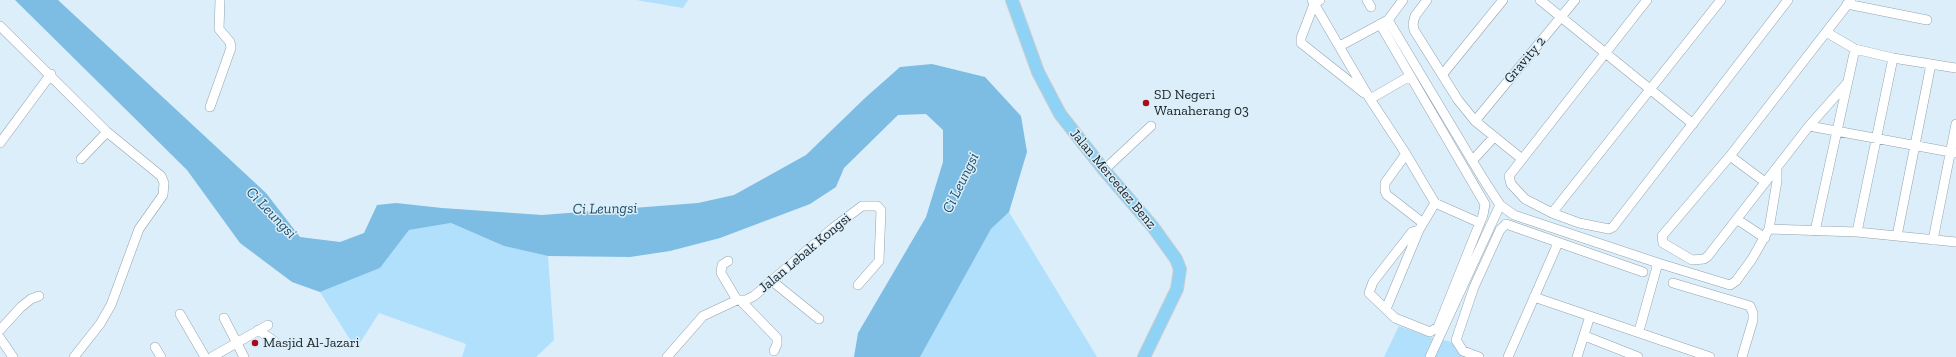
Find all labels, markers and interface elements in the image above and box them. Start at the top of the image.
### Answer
street label: Gravity 2 [1501,33,1549,87]
place label: SD Negeri Wanaherang 03 [1154,87,1249,120]
marker: SD Negeri Wanaherang 03 [1141,98,1151,108]
street label: Jalan Mercedez Benz [1066,126,1160,232]
water label: Ci Leungsi [939,150,983,216]
water label: Ci Leungsi [242,184,300,242]
water label: Ci Leungsi [573,199,637,219]
street label: Jalan Lebak Kongsi [756,210,854,296]
place label: Masjid Al-Jazari [263,335,359,351]
marker: Masjid Al-Jazari [250,338,260,348]

